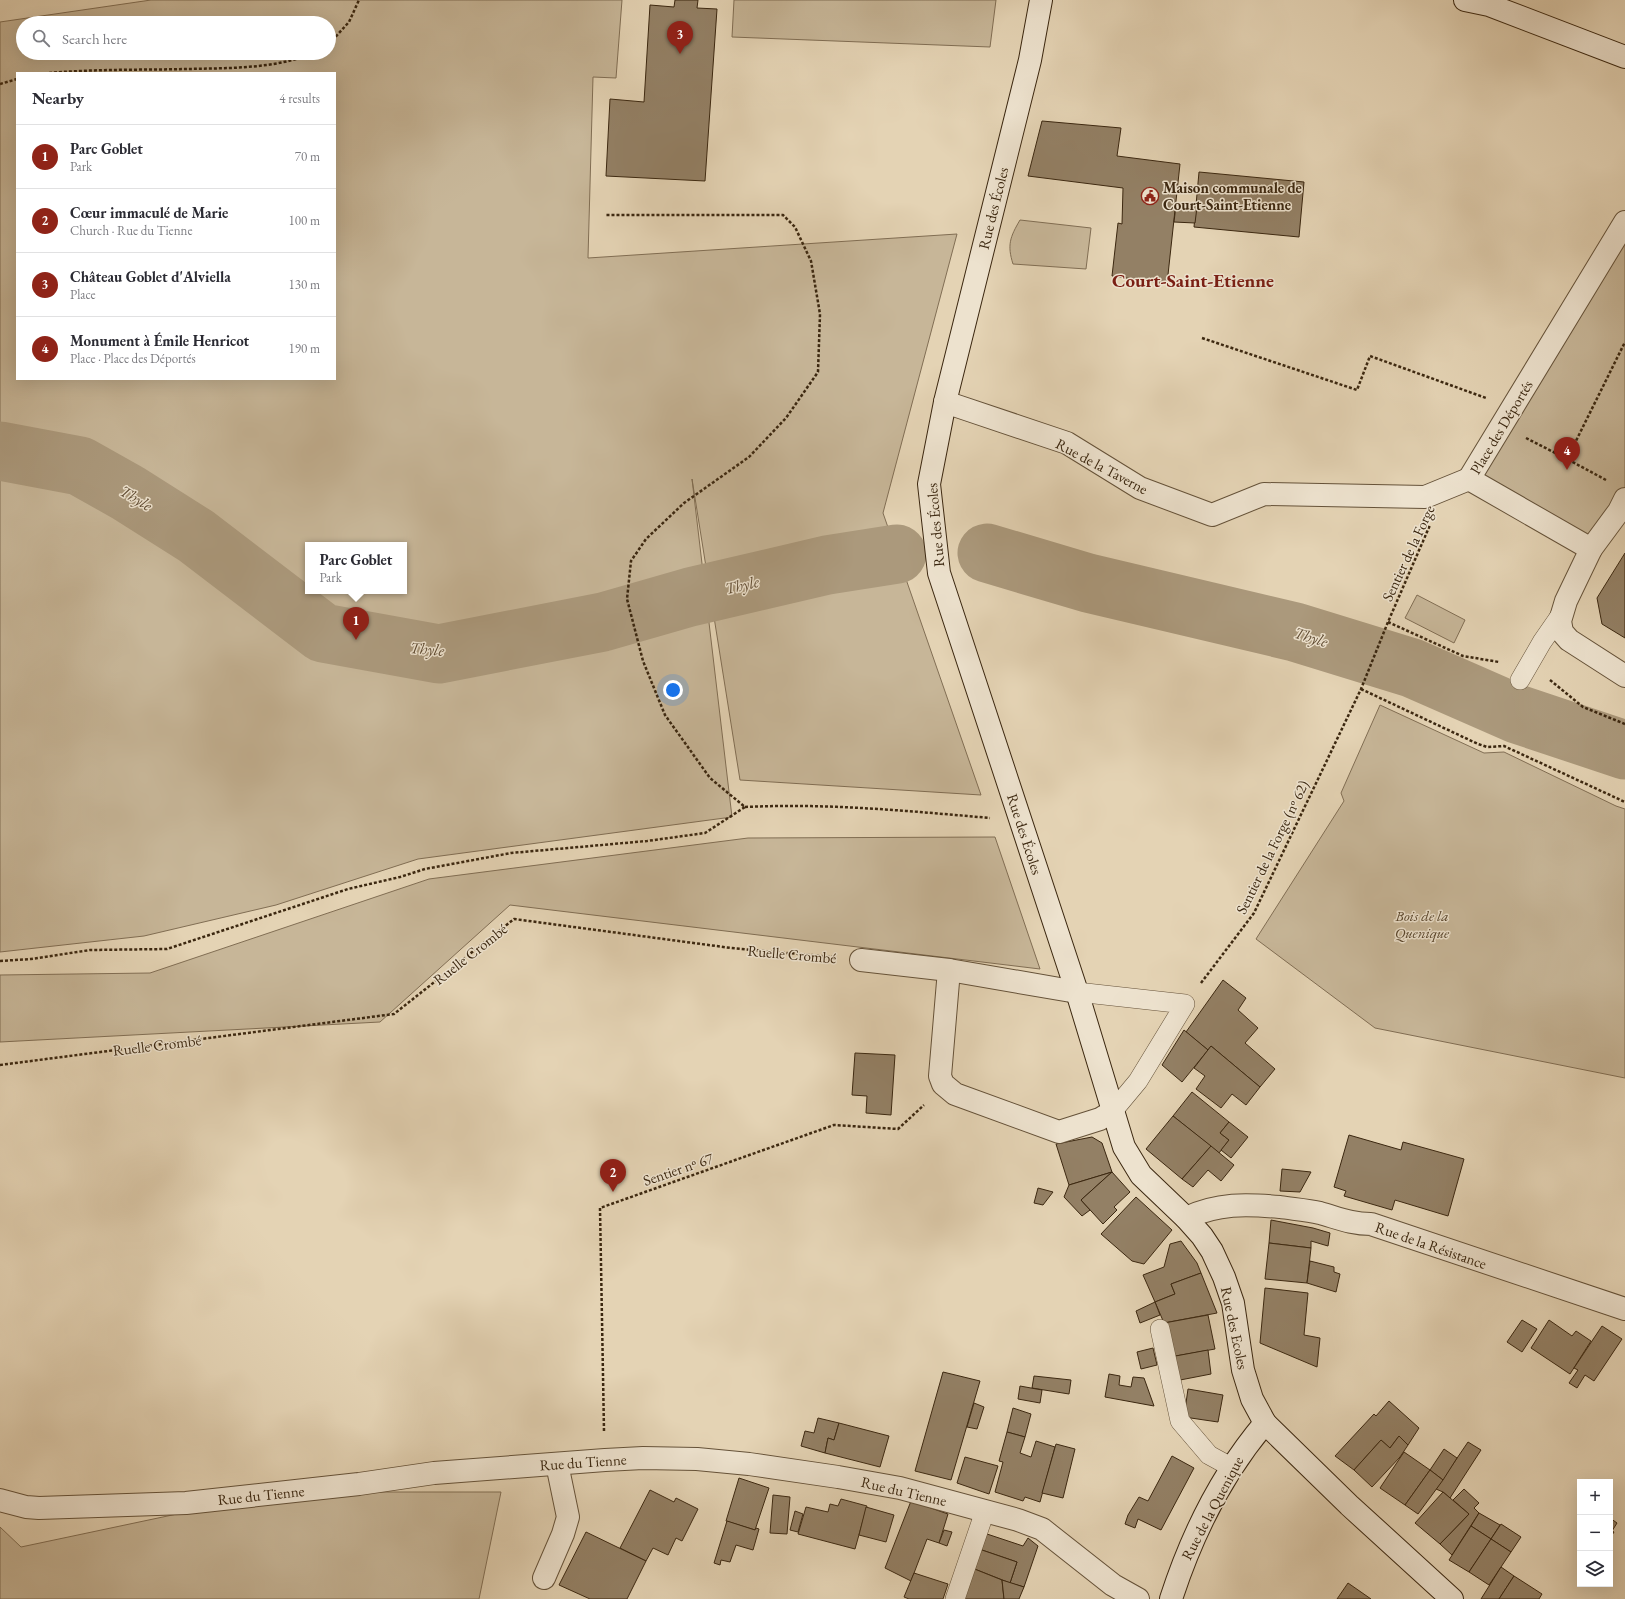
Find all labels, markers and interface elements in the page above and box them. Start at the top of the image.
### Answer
search box [16,16,336,60]
pin: 3 [667,21,693,54]
icon: search [30,27,52,49]
text: Search here [62,29,127,48]
text: Nearby [32,87,84,109]
text: 4 results [279,90,320,107]
text: Parc Goblet [70,139,143,158]
text: 1 [42,148,48,165]
text: 70 m [295,148,320,165]
text: Park [70,158,92,175]
street label: Rue des Écoles [974,165,1012,251]
place label: Maison communale de Court-Saint-Etienne [1163,178,1302,214]
public building icon: Maison communale de Court-Saint-Etienne [1140,186,1160,206]
text: Cœur immaculé de Marie [70,203,228,222]
text: 2 [42,212,48,229]
text: 100 m [289,212,320,229]
text: Church · Rue du Tienne [70,222,193,239]
text: Château Goblet d'Alviella [70,267,231,286]
district label: Court-Saint-Etienne [1112,268,1274,293]
text: 3 [42,276,48,293]
text: 130 m [289,276,320,293]
text: Place [70,286,96,303]
text: Monument à Émile Henricot [70,331,249,350]
text: 4 [42,340,48,357]
text: 190 m [289,340,320,357]
text: Place · Place des Déportés [70,350,196,367]
street label: Place des Déportés [1465,376,1537,478]
street label: Rue de la Taverne [1053,434,1151,498]
pin: 4 [1554,437,1580,470]
water label: Thyle [116,480,157,516]
street label: Rue des Écoles [922,482,948,568]
street label: Sentier de la Forge [1377,502,1439,604]
popup [305,542,407,594]
text: Parc Goblet [320,550,392,569]
text: Park [320,569,342,586]
water label: Thyle [723,571,762,599]
pin: 1 [343,607,369,640]
water label: Thyle [1292,622,1331,652]
water label: Thyle [409,637,446,661]
your location [663,680,683,700]
street label: Sentier de la Forge (nᵒ 62) [1231,777,1313,917]
street label: Rue des Écoles [1003,791,1047,877]
park label: Bois de la Quenique [1394,906,1450,943]
street label: Ruelle Crombé [429,919,511,989]
street label: Ruelle Crombé [747,941,837,967]
street label: Ruelle Crombé [112,1030,202,1060]
street label: Sentier nᵒ 67 [640,1148,716,1190]
pin: 2 [600,1159,626,1192]
street label: Rue de la Résistance [1373,1217,1489,1273]
street label: Rue des Ecoles [1217,1285,1253,1371]
street label: Rue du Tienne [539,1449,627,1475]
street label: Rue de la Quenique [1177,1453,1247,1563]
street label: Rue du Tienne [859,1472,949,1510]
map controls [1577,1479,1613,1587]
button: + [1577,1479,1613,1515]
street label: Rue du Tienne [217,1481,306,1509]
button: − [1577,1515,1613,1551]
button: layers [1577,1551,1613,1587]

